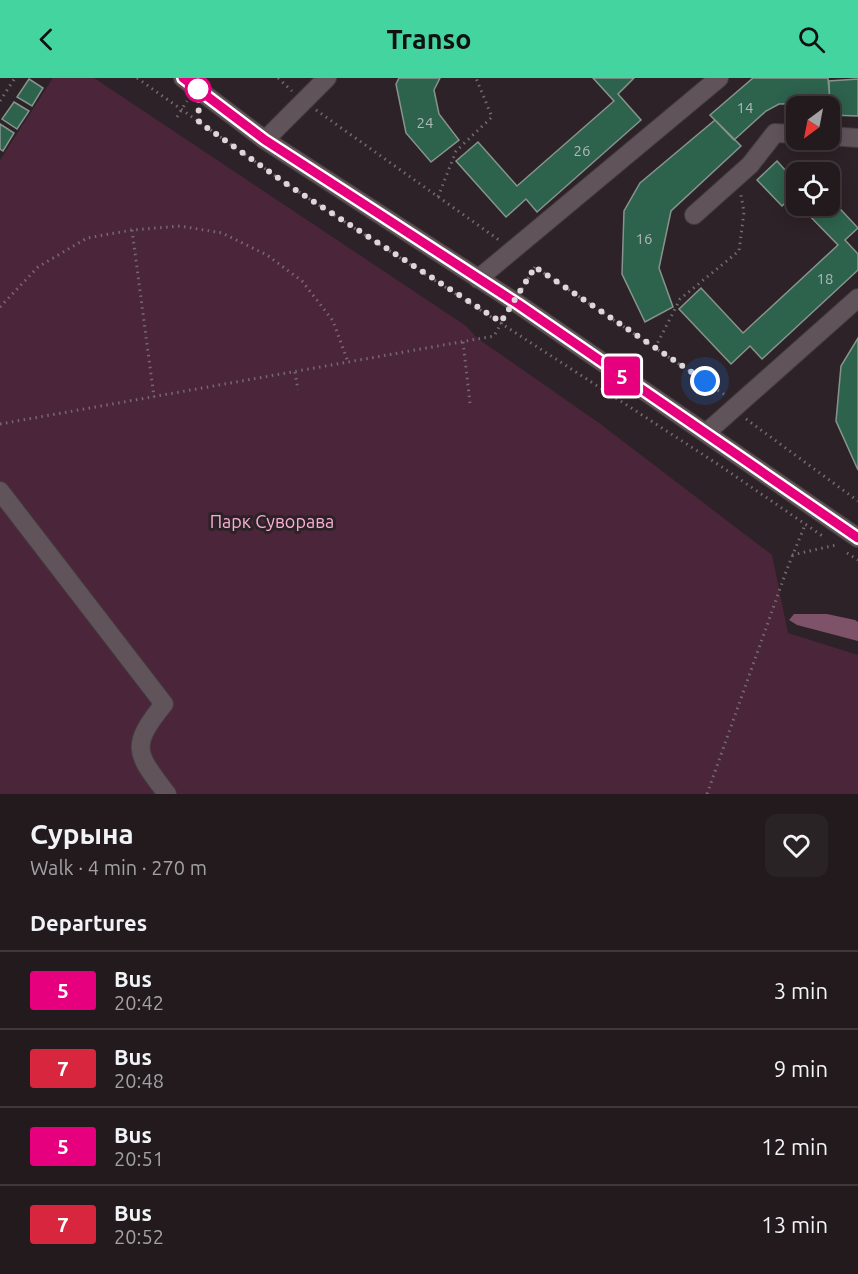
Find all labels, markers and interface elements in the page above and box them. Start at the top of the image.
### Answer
icon: back [30,23,63,56]
icon: search [795,23,828,56]
text: Transo [387,24,471,54]
unlabelled marker [185,76,211,102]
north arrow [786,96,840,150]
map controls [786,96,840,216]
house number: 14 [737,99,753,116]
house number: 24 [417,114,433,131]
house number: 26 [574,142,590,159]
button: locate [786,162,840,216]
house number: 16 [636,230,652,247]
house number: 18 [817,270,833,287]
line badge: 5 [602,356,642,396]
text: 5 [616,364,628,388]
your location [690,366,720,396]
park label: Парк Суворава [210,511,334,531]
button: heart [765,814,828,877]
text: Сурына [30,818,134,849]
text: Walk · 4 min · 270 m [30,856,207,879]
text: Departures [30,910,147,935]
text: Bus [114,966,152,991]
text: 5 [57,978,69,1002]
text: 3 min [774,978,828,1003]
text: 20:42 [114,991,164,1014]
text: Bus [114,1044,152,1069]
text: 7 [57,1056,69,1080]
text: 9 min [774,1056,828,1081]
text: 20:48 [114,1069,164,1092]
text: Bus [114,1122,152,1147]
text: 5 [57,1134,69,1158]
text: 12 min [761,1134,828,1159]
text: 20:51 [114,1147,164,1170]
text: Bus [114,1200,152,1225]
text: 7 [57,1212,69,1236]
text: 13 min [761,1212,828,1237]
text: 20:52 [114,1225,164,1248]

